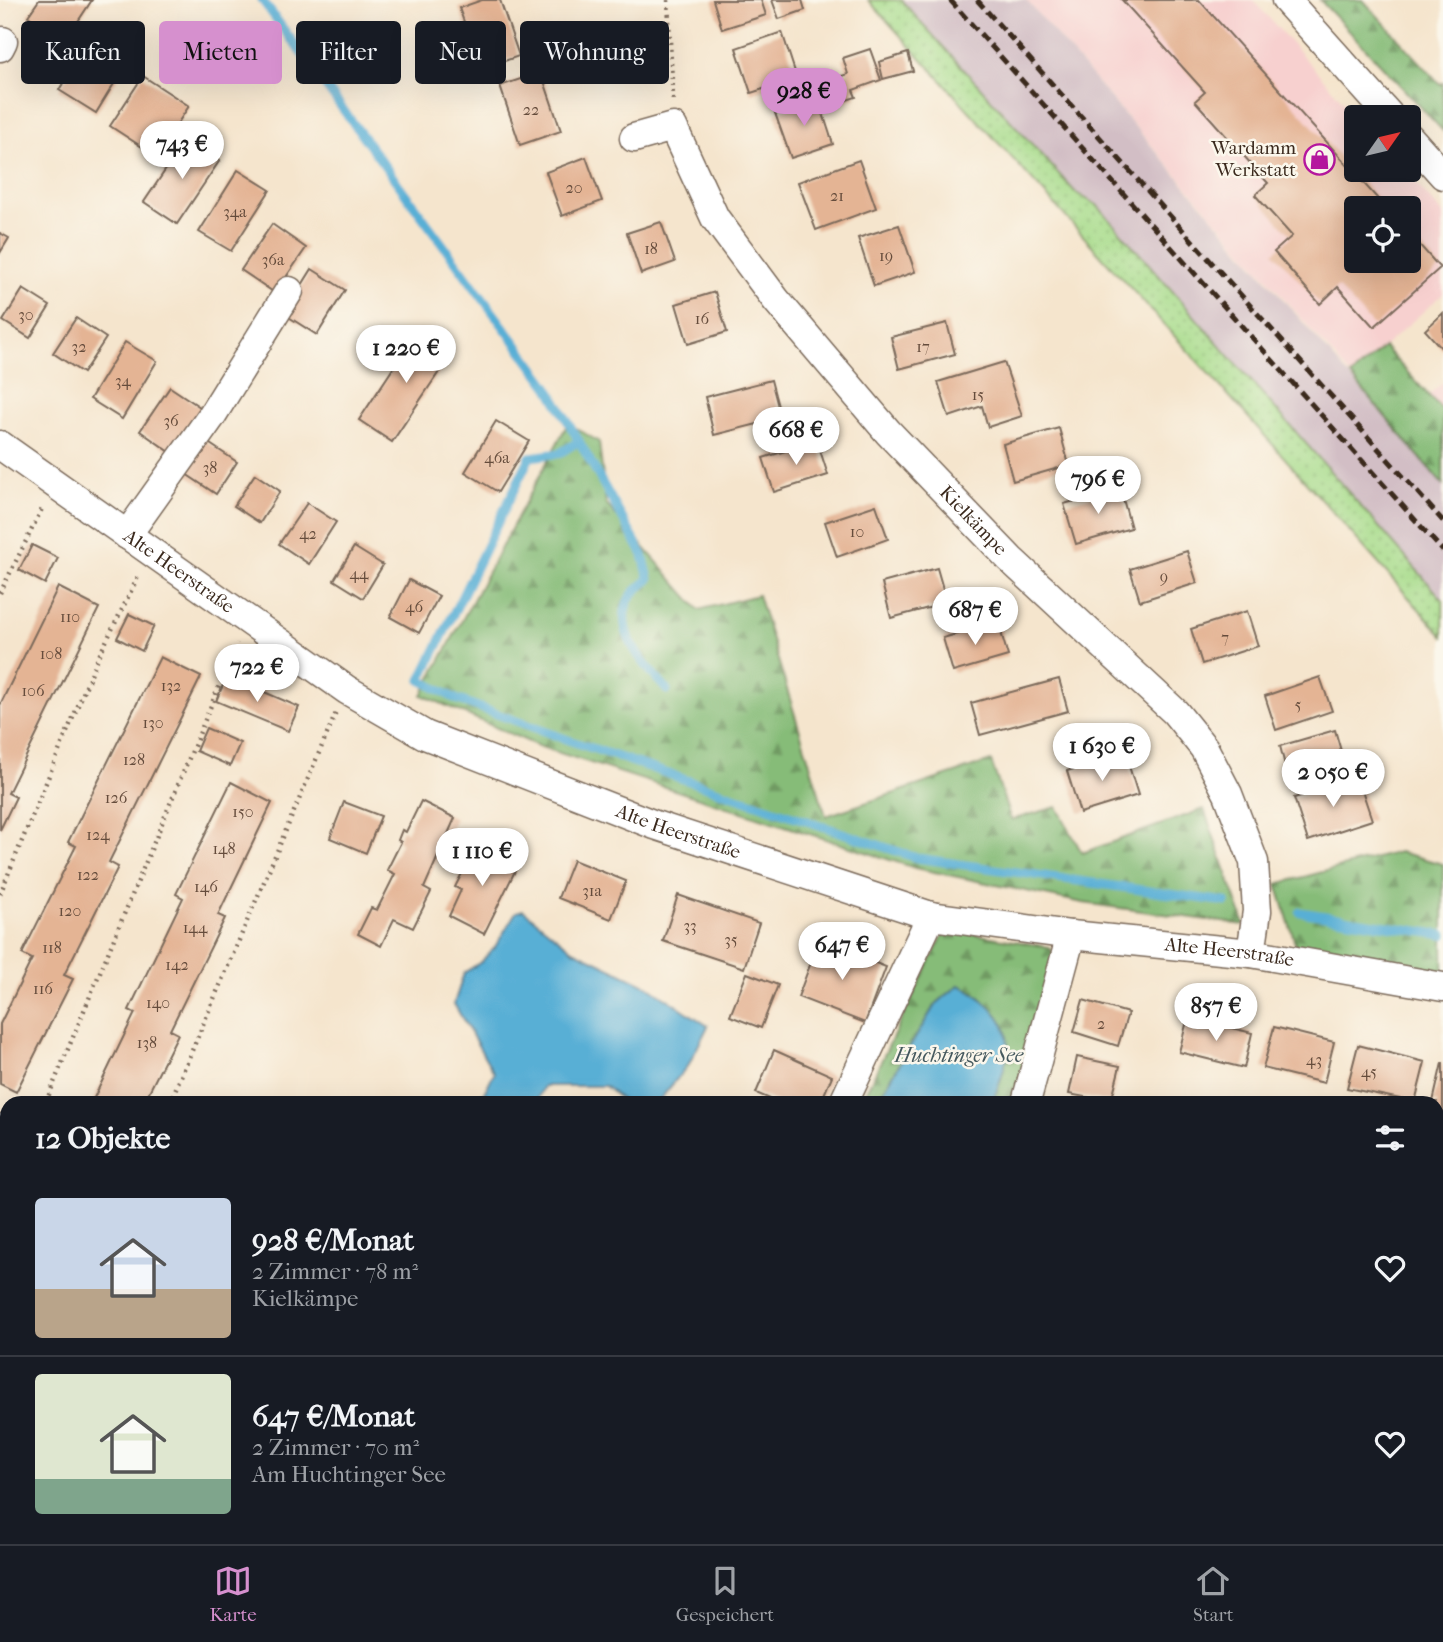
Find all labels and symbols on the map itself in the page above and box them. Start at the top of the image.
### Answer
pin: 928 € [755,68,853,128]
house number: 22 [523,100,539,119]
north arrow [1344,105,1421,182]
pin: 743 € [133,122,231,181]
place label: Wardamm Werkstatt [1210,137,1296,181]
shop icon: Wardamm Werkstatt [1302,142,1336,176]
house number: 20 [565,178,583,197]
house number: 21 [830,186,844,205]
house number: 34a [223,202,247,221]
house number: 18 [644,239,658,258]
house number: 19 [879,246,893,265]
house number: 36a [262,250,285,269]
house number: 30 [18,305,34,324]
house number: 16 [695,309,709,328]
pin: 1 220 € [341,326,471,385]
house number: 32 [72,337,86,356]
house number: 17 [916,337,930,356]
house number: 34 [115,371,132,390]
house number: 15 [972,385,984,404]
pin: 668 € [747,407,845,467]
house number: 36 [163,411,179,430]
house number: 46a [484,448,510,467]
pin: 796 € [1049,456,1147,516]
house number: 38 [203,458,217,477]
street label: Kielkämpe [935,481,1012,560]
house number: 10 [850,522,864,541]
street label: Alte Heerstraße [119,524,238,618]
house number: 42 [299,524,317,543]
house number: 44 [350,564,369,583]
house number: 9 [1160,567,1168,586]
pin: 687 € [926,588,1024,647]
house number: 46 [405,597,423,616]
house number: 110 [60,607,80,626]
house number: 7 [1221,628,1229,647]
house number: 108 [40,644,62,663]
pin: 722 € [208,644,306,704]
house number: 132 [161,676,181,695]
house number: 106 [21,681,45,700]
house number: 5 [1295,695,1302,714]
house number: 130 [142,713,164,732]
pin: 1 630 € [1037,724,1167,783]
house number: 128 [123,750,145,769]
pin: 2 050 € [1268,750,1398,809]
house number: 126 [105,788,128,807]
street label: Alte Heerstraße [612,800,743,863]
house number: 150 [232,802,254,821]
house number: 124 [86,825,110,844]
pin: 1 110 € [417,828,547,888]
house number: 148 [212,839,236,858]
house number: 122 [77,865,99,884]
house number: 146 [194,877,218,896]
house number: 31a [582,881,602,900]
house number: 120 [59,901,81,920]
house number: 33 [683,916,697,935]
house number: 144 [183,918,208,937]
pin: 647 € [793,922,891,982]
house number: 35 [724,930,738,949]
street label: Alte Heerstraße [1163,933,1296,971]
house number: 118 [42,938,62,957]
house number: 142 [165,955,189,974]
house number: 116 [33,979,53,998]
pin: 857 € [1167,984,1265,1043]
house number: 140 [146,993,170,1012]
house number: 2 [1097,1014,1105,1033]
house number: 138 [137,1033,157,1052]
water label: Huchtinger See [894,1043,1024,1067]
house number: 43 [1306,1050,1322,1069]
house number: 45 [1361,1062,1377,1081]

